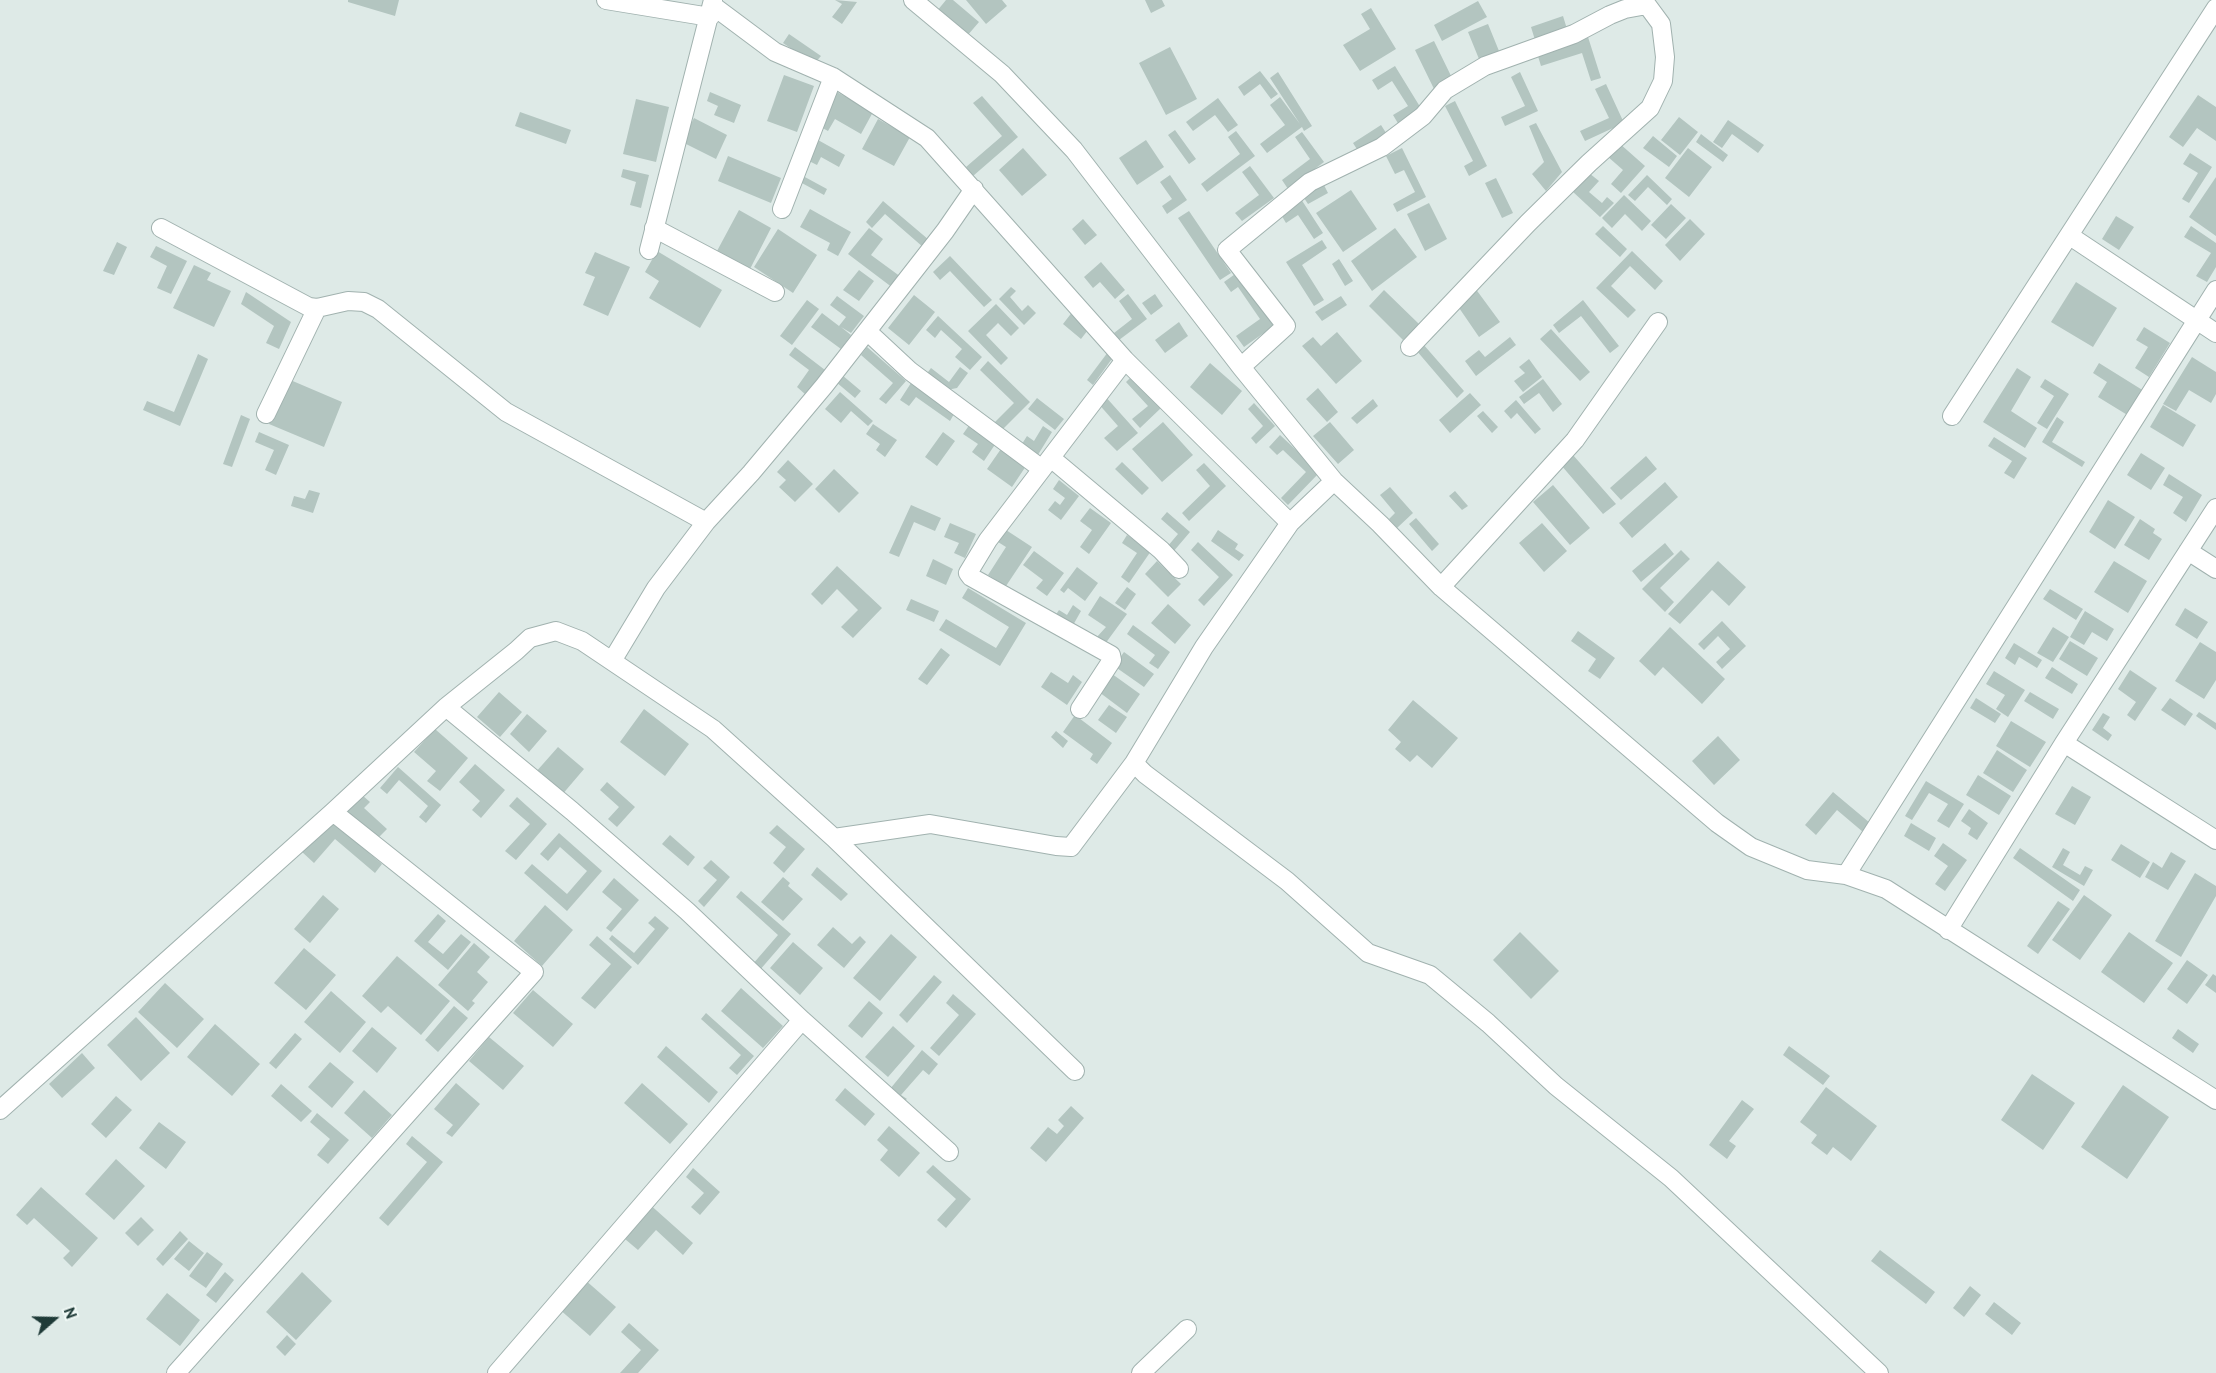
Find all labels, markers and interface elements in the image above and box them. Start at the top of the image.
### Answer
north arrow [24,1289,84,1349]
text: N [60,1304,82,1321]

